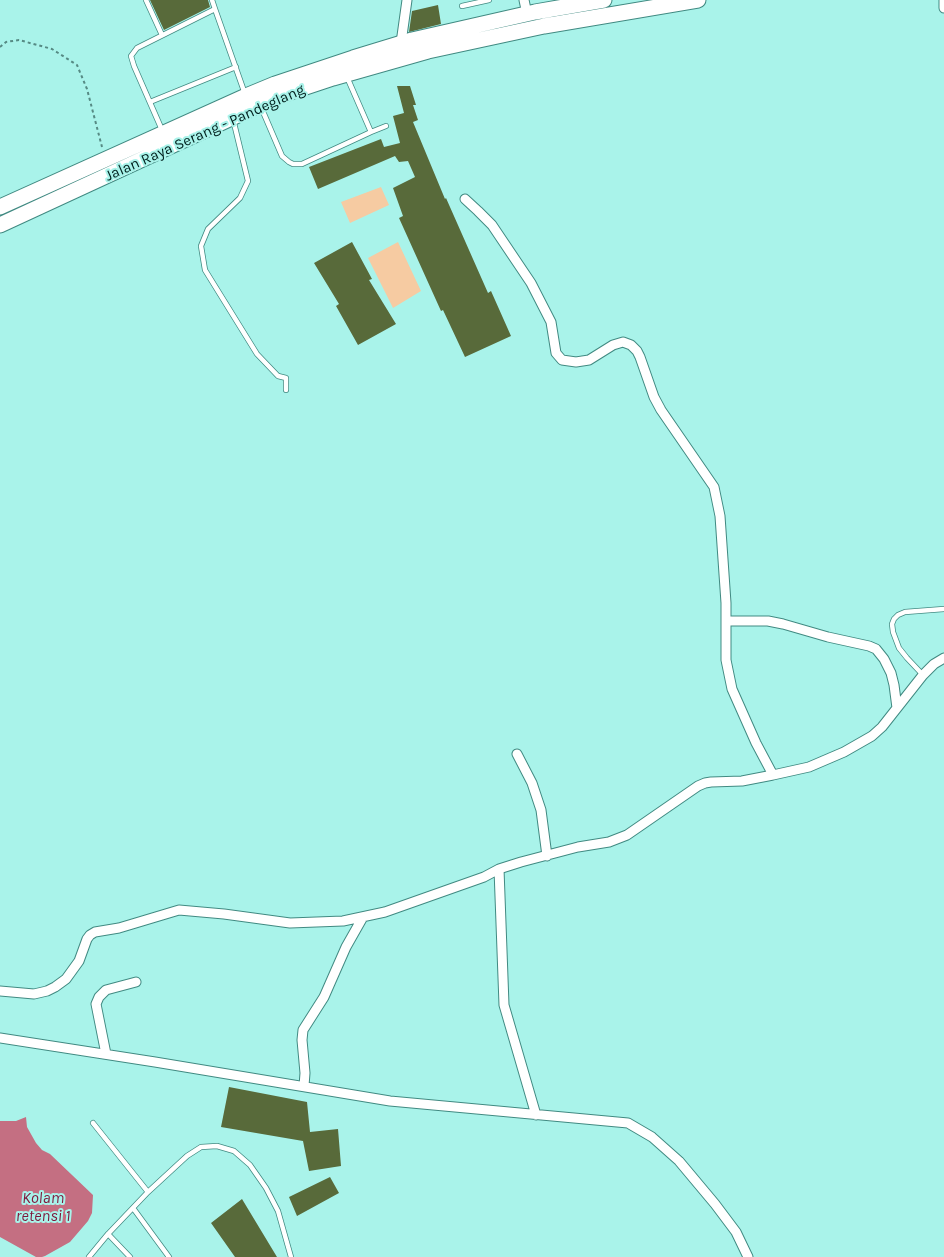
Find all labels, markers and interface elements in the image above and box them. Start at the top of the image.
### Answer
street label: Jalan Raya Serang - Pandeglang [102,81,308,185]
water label: Kolam retensi 1 [16,1188,70,1226]

